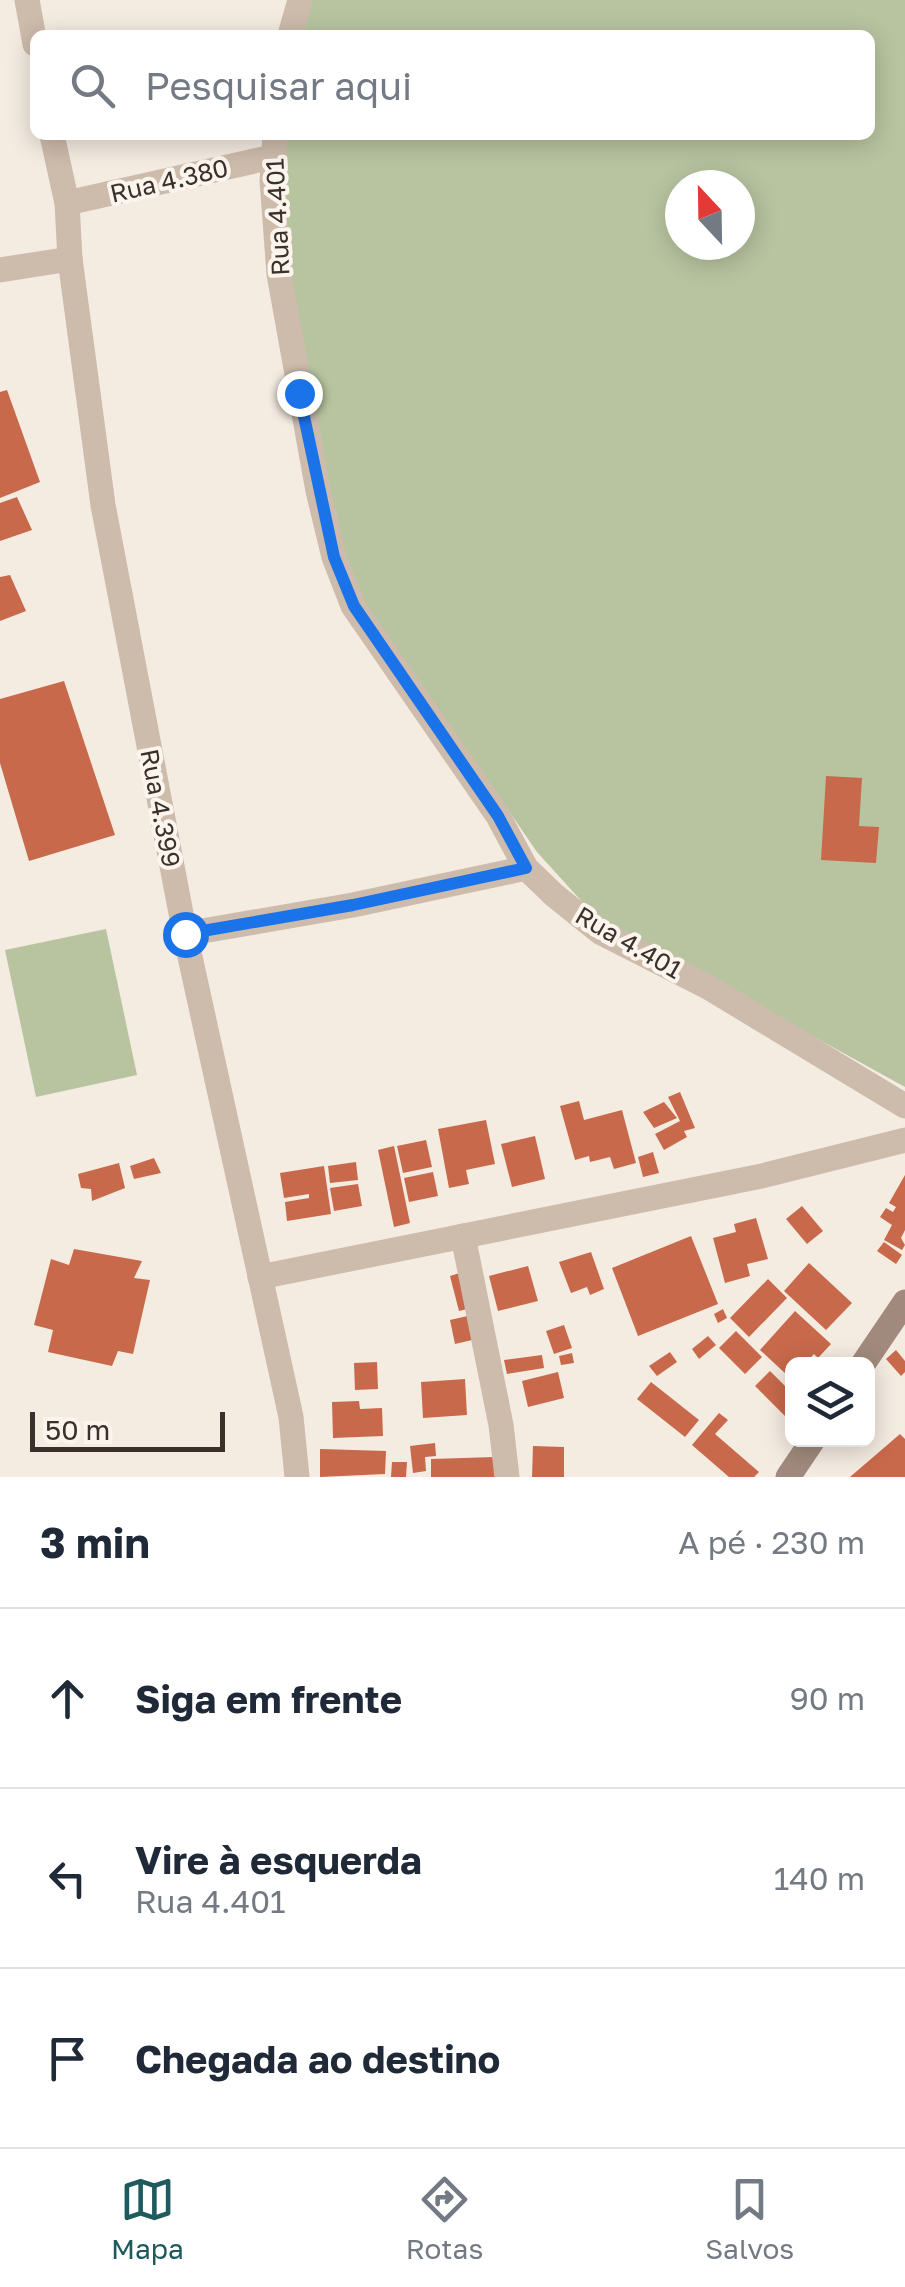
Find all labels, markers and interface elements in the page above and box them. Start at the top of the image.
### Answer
search box [30,30,875,140]
icon: search [65,58,120,113]
text: Pesquisar aqui [145,63,412,108]
street label: Rua 4.380 [107,151,231,209]
street label: Rua 4.401 [258,157,296,277]
north arrow [665,170,755,260]
route end [277,371,323,417]
street label: Rua 4.399 [134,746,188,870]
street label: Rua 4.401 [570,899,688,985]
route start [163,912,209,958]
map controls [785,1357,875,1447]
button: layers [785,1357,875,1447]
scale bar [30,1407,225,1452]
text: 50 m [45,1413,110,1446]
text: 3 min [40,1517,150,1567]
text: A pé · 230 m [678,1523,865,1561]
icon: ahead [40,1671,95,1726]
text: Siga em frente [135,1676,402,1721]
text: 90 m [789,1679,865,1717]
text: Vire à esquerda [135,1837,422,1882]
icon: left [40,1851,95,1906]
text: 140 m [774,1859,865,1897]
text: Rua 4.401 [135,1882,286,1920]
icon: arrive [40,2031,95,2086]
text: Chegada ao destino [135,2036,500,2081]
tab: Mapa [111,2172,184,2265]
tab: Rotas [406,2172,483,2265]
tab: Salvos [705,2172,794,2265]

